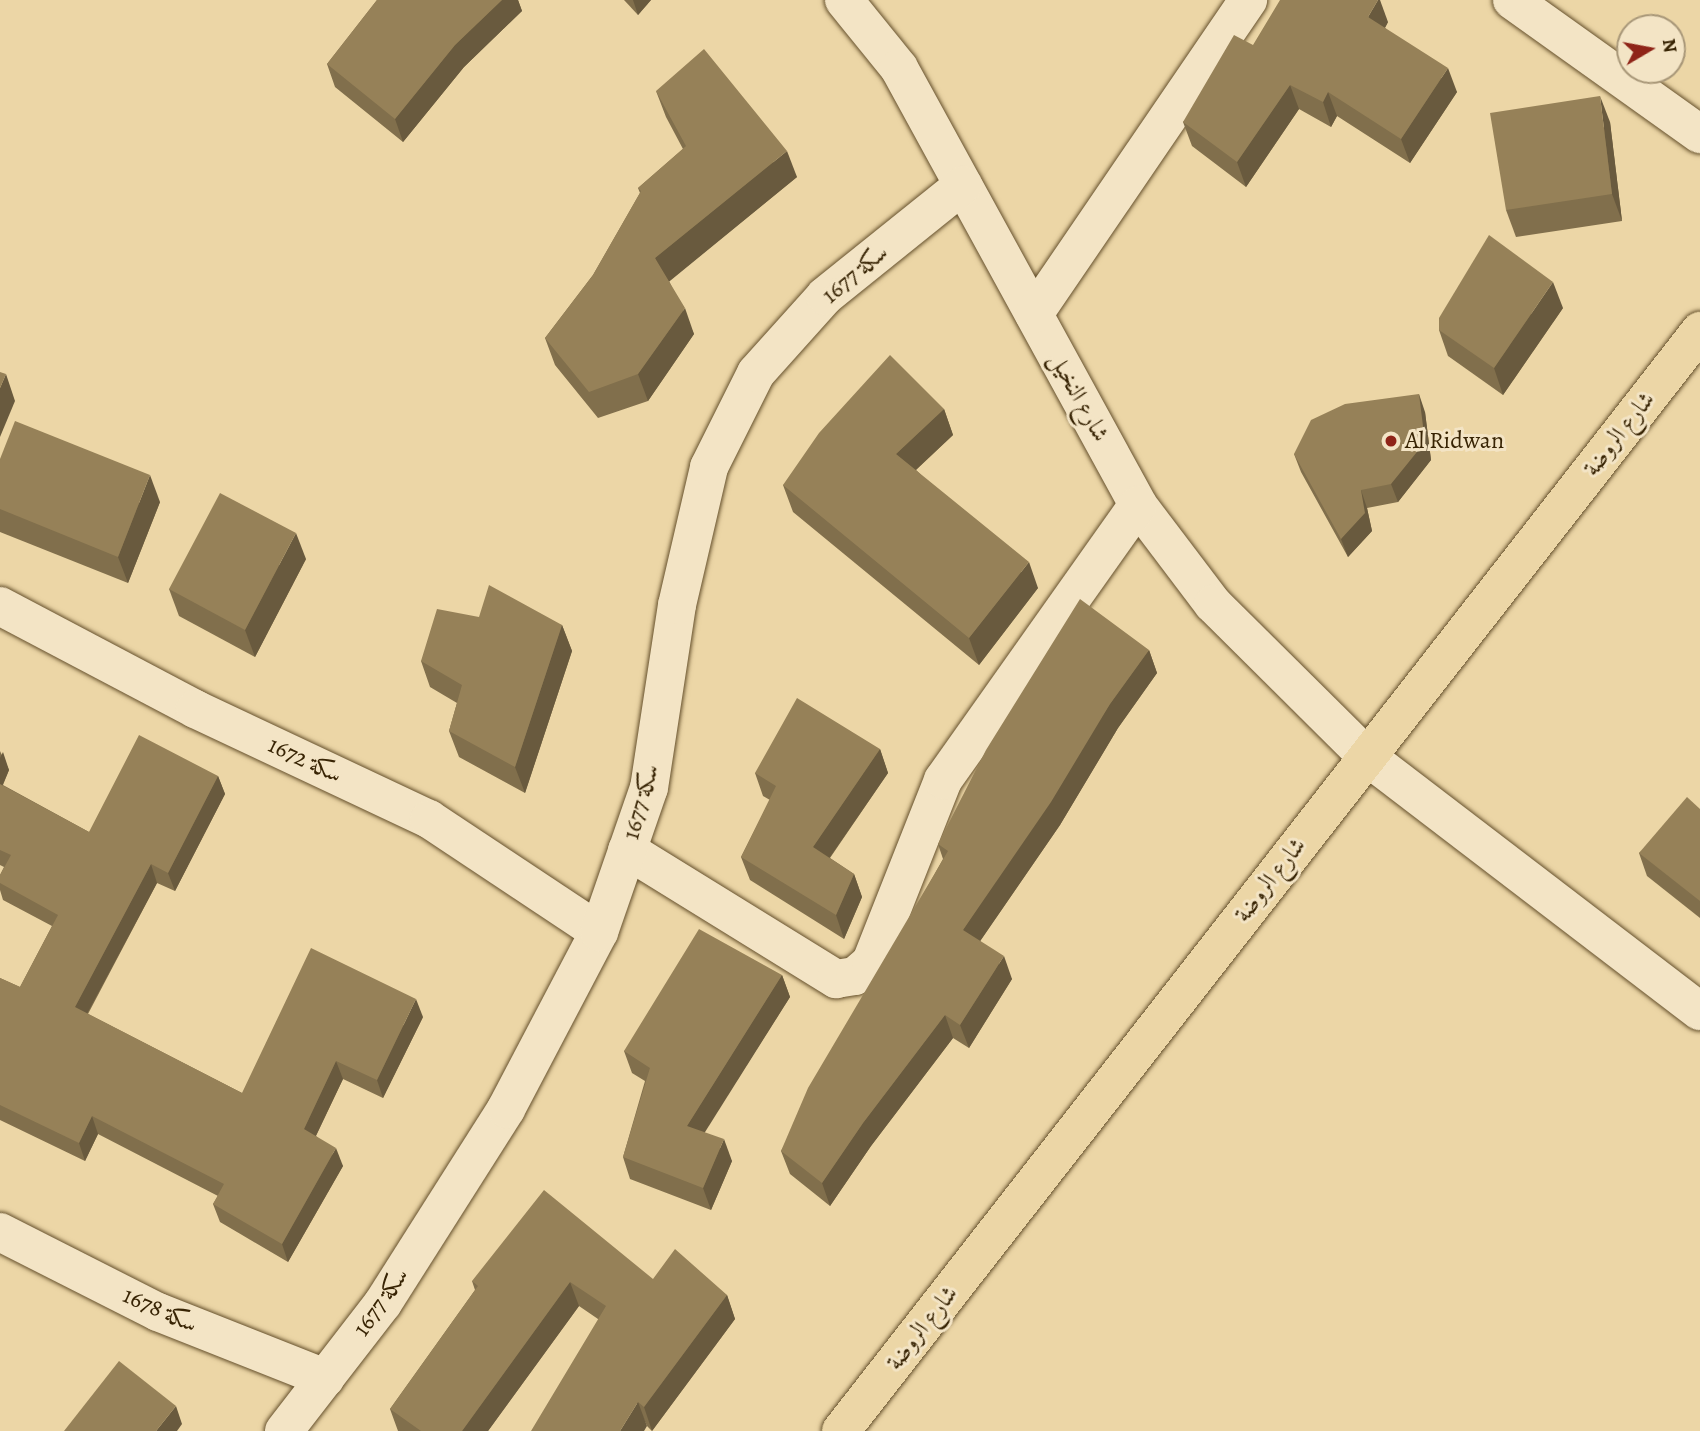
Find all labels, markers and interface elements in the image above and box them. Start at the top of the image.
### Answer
north arrow [1616,14,1686,84]
text: N [1656,37,1684,55]
street label: سكة 1677 [816,238,894,310]
street label: شارع النخيل [1043,347,1115,447]
street label: شارع الروضة [1577,386,1661,482]
place label: Al Ridwan [1405,427,1504,455]
marker: Al Ridwan [1383,433,1399,449]
street label: سكة 1672 [263,730,347,790]
street label: سكة 1677 [617,761,665,843]
street label: شارع الروضة [1228,832,1312,928]
street label: سكة 1677 [347,1262,415,1342]
street label: شارع الروضة [880,1280,964,1376]
street label: سكة 1678 [118,1281,202,1339]

